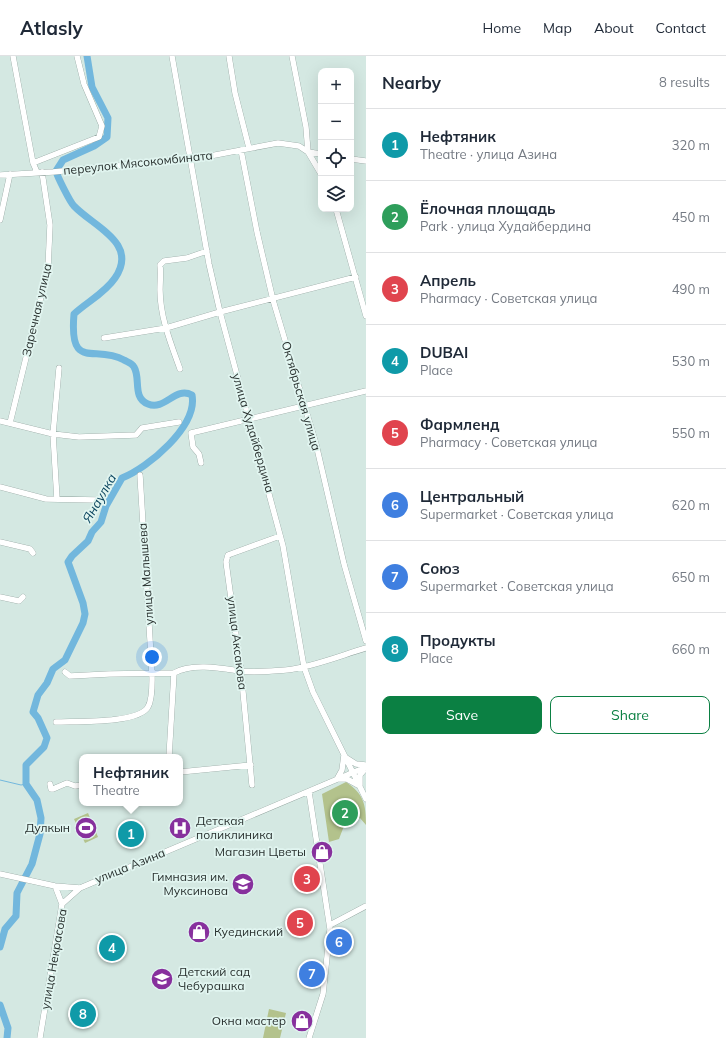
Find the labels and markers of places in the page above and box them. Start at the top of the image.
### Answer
pin: 2 [332,798,358,828]
place label: Детская поликлиника [196,813,273,842]
sports icon: Дулкын [73,815,99,841]
hospital icon: Детская поликлиника [167,815,193,841]
pin: 1 [118,819,144,849]
place label: Дулкын [25,820,70,835]
shop icon: Магазин Цветы [309,839,335,865]
place label: Магазин Цветы [215,844,306,859]
pin: 3 [294,864,320,894]
place label: Гимназия им. Муксинова [152,869,228,898]
school or university icon: Гимназия им. Муксинова [230,871,256,897]
pin: 5 [287,908,313,938]
shop icon: Куединский [186,919,212,945]
place label: Куединский [214,924,283,939]
pin: 6 [326,927,352,957]
pin: 4 [99,933,125,963]
pin: 7 [299,959,325,989]
place label: Детский сад Чебурашка [178,964,250,993]
school or university icon: Детский сад Чебурашка [149,966,175,992]
pin: 8 [70,999,96,1029]
shop icon: Окна мастер [289,1008,315,1034]
place label: Окна мастер [212,1013,286,1028]

